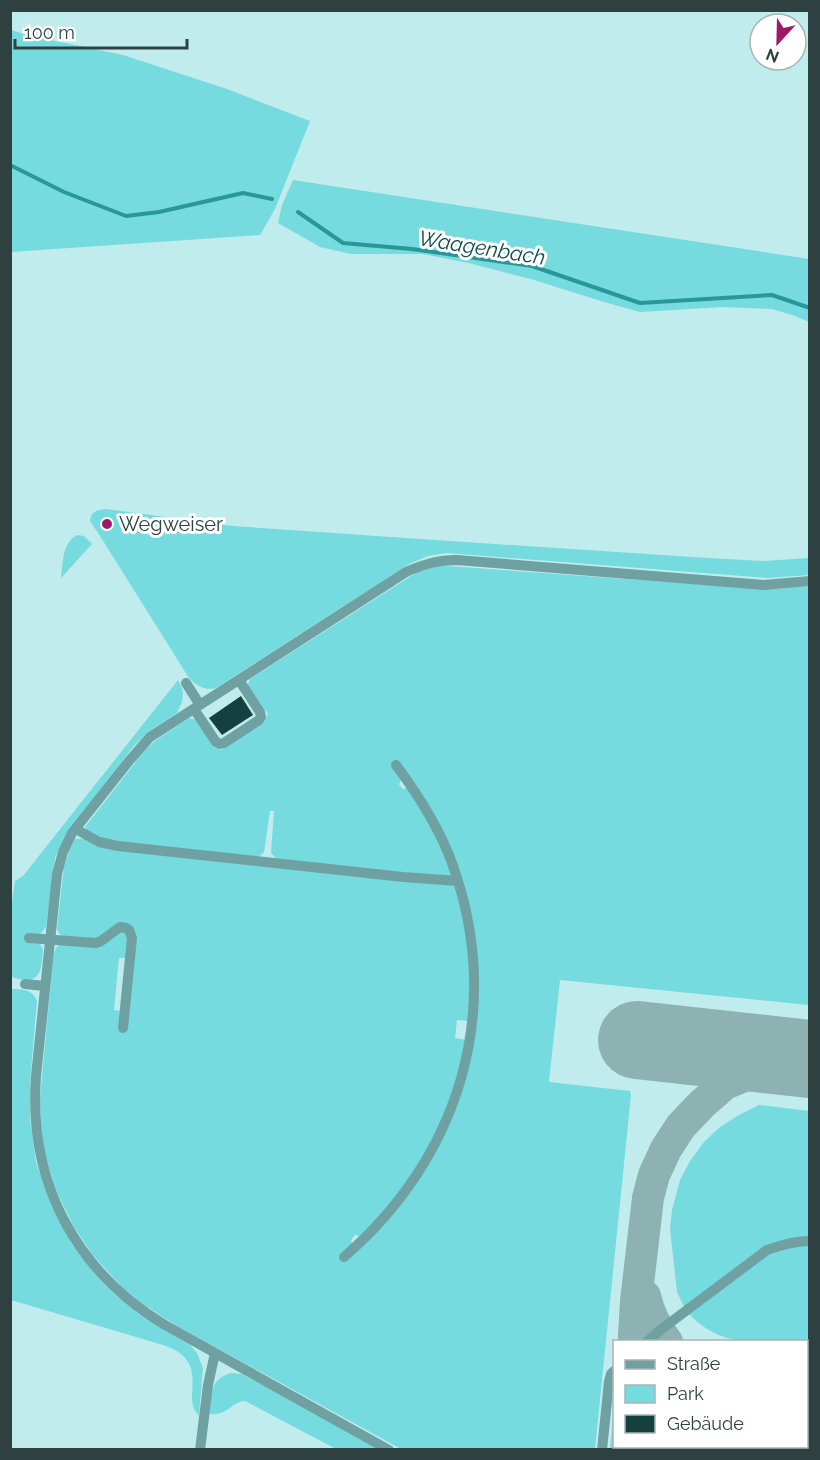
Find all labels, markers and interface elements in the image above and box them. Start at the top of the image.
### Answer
scale bar [15,12,188,50]
north arrow [748,12,808,72]
text: 100 m [24,22,75,43]
text: N [763,44,782,67]
water label: Waagenbach [417,225,547,270]
place label: Wegweiser [119,512,223,536]
marker: Wegweiser [100,517,114,531]
legend [613,1340,808,1448]
text: Straße [667,1353,721,1374]
text: Park [667,1383,704,1404]
text: Gebäude [667,1413,744,1434]

